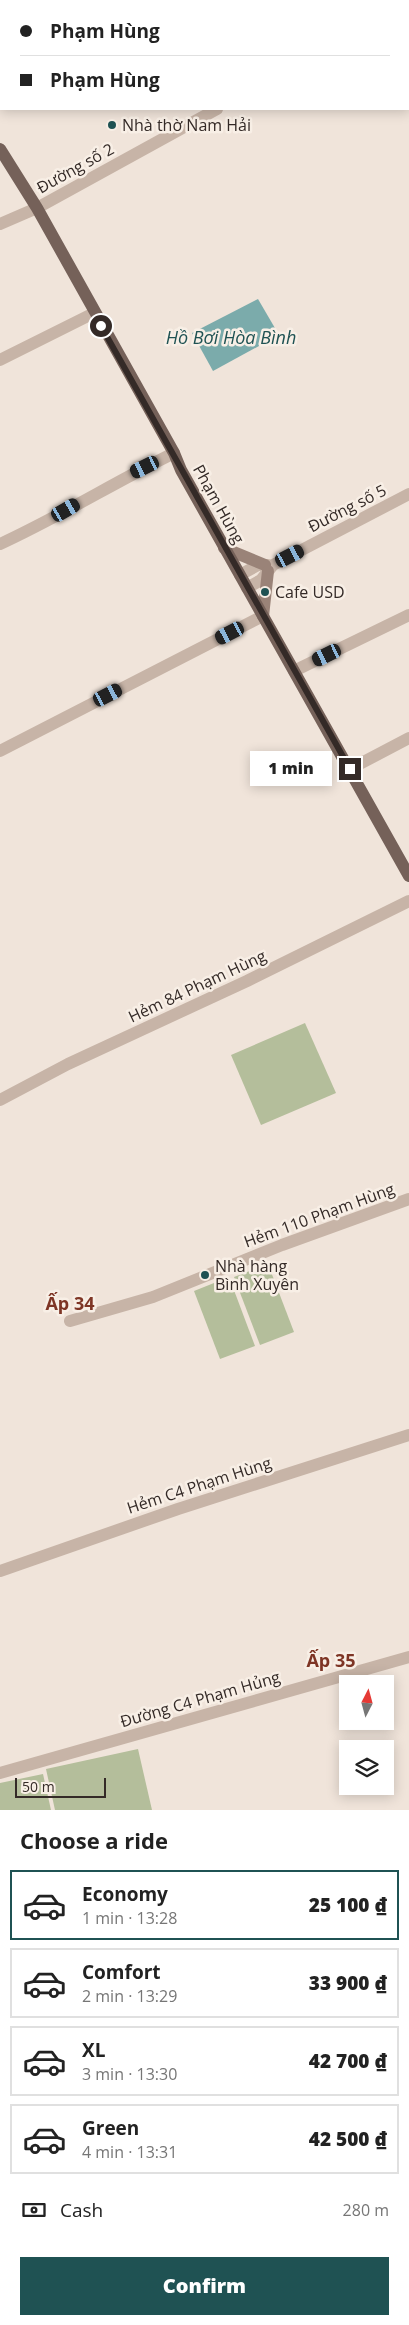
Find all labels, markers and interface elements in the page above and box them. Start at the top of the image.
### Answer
text: Phạm Hùng [50,18,160,44]
text: Phạm Hùng [50,67,160,93]
place label: Nhà thờ Nam Hải [122,114,251,136]
marker: Nhà thờ Nam Hải [106,119,118,131]
street label: Đường số 2 [32,138,118,198]
route start [90,315,112,337]
water label: Hồ Bơi Hòa Bình [166,325,296,349]
car [128,454,161,480]
street label: Phạm Hùng [188,460,250,548]
street label: Đường số 5 [304,479,390,537]
car [49,496,82,524]
car [273,543,306,569]
place label: Cafe USD [275,581,345,603]
marker: Cafe USD [259,586,271,598]
car [213,620,246,646]
car [310,642,343,668]
car [91,682,124,708]
callout: 1 min [250,752,332,786]
text: 1 min [268,757,314,779]
route end [339,758,361,780]
street label: Hẻm 84 Phạm Hùng [125,944,270,1028]
street label: Hẻm 110 Phạm Hùng [241,1177,398,1252]
place label: Nhà hàng Bình Xuyên [215,1255,299,1295]
marker: Nhà hàng Bình Xuyên [199,1269,211,1281]
district label: Ấp 34 [45,1291,95,1315]
street label: Hẻm C4 Phạm Hùng [124,1451,274,1519]
district label: Ấp 35 [306,1648,356,1672]
street label: Đường C4 Phạm Hủng [117,1666,283,1732]
north arrow [339,1675,394,1730]
map controls [339,1675,394,1795]
button: layers [339,1740,394,1795]
scale bar [15,1775,106,1798]
text: 50 m [22,1777,55,1796]
text: Choose a ride [20,1825,168,1855]
text: Economy [82,1881,168,1907]
icon: car [22,1883,67,1928]
text: 25 100 ₫ [309,1892,387,1918]
text: 1 min · 13:28 [82,1907,177,1929]
text: Comfort [82,1959,161,1985]
icon: car [22,1961,67,2006]
text: 33 900 ₫ [309,1970,387,1996]
text: 2 min · 13:29 [82,1985,177,2007]
text: XL [82,2037,105,2063]
icon: car [22,2039,67,2084]
text: 42 700 ₫ [309,2048,387,2074]
text: 3 min · 13:30 [82,2063,177,2085]
text: Green [82,2115,139,2141]
icon: car [22,2117,67,2162]
text: 42 500 ₫ [309,2126,387,2152]
text: 4 min · 13:31 [82,2141,177,2163]
icon: cash [20,2196,48,2224]
text: Cash [60,2197,103,2223]
text: 280 m [343,2199,389,2221]
button: Confirm [20,2257,389,2315]

